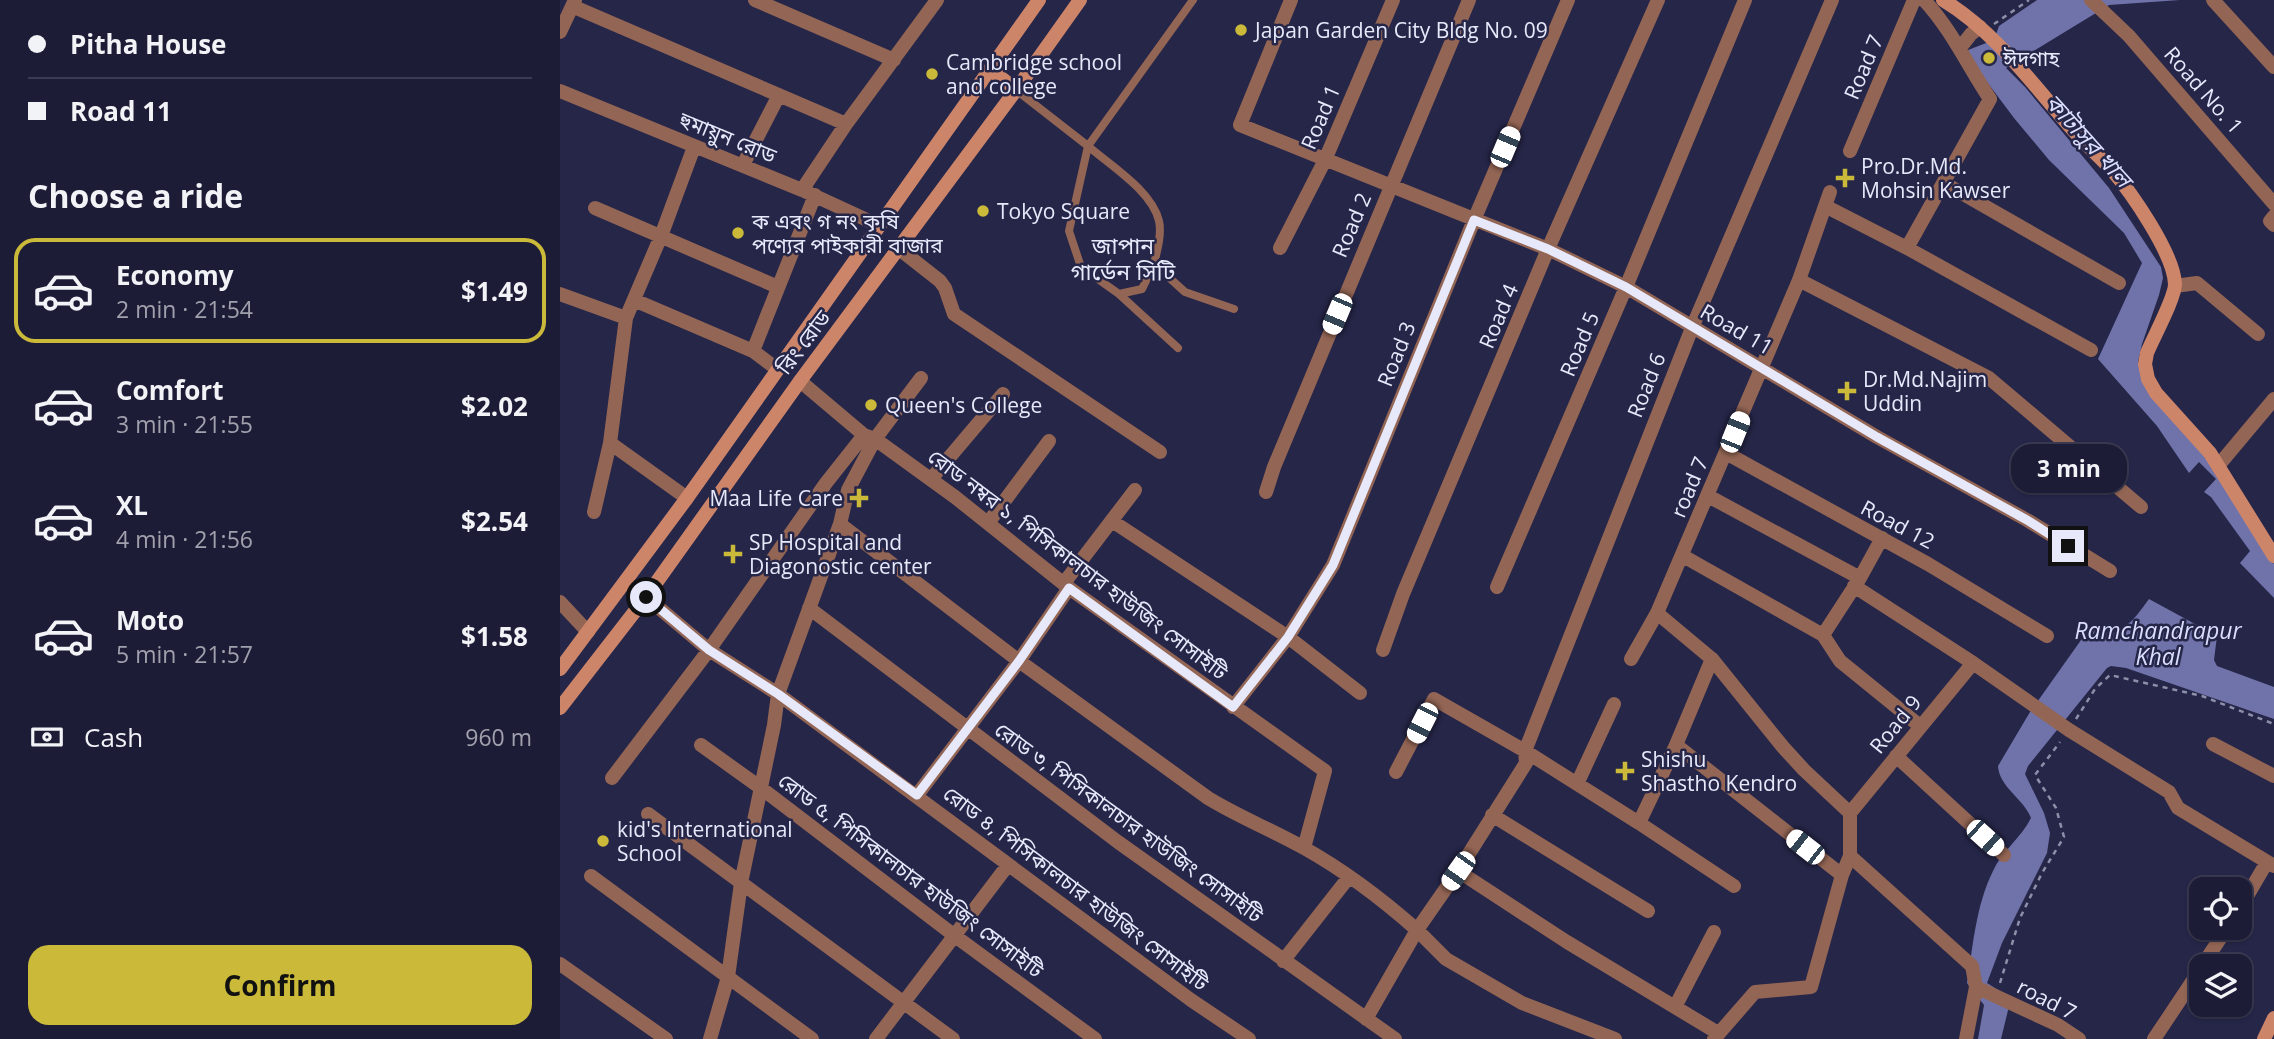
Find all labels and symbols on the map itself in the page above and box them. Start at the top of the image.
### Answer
place label: Japan Garden City Bldg No. 09 [1253,16,1548,44]
marker: Japan Garden City Bldg No. 09 [1233,22,1249,38]
street label: Road 7 [1837,30,1889,104]
street label: Road No. 1 [2158,40,2250,140]
place label: ঈদগাহ [2002,44,2060,72]
place label: Cambridge school and college [946,48,1122,100]
marker: ঈদগাহ [1981,50,1997,66]
marker: Cambridge school and college [924,66,940,82]
street label: Road 1 [1294,80,1346,154]
water label: কাটাসুর খাল [2038,86,2142,197]
street label: হুমায়ুন রোড [674,105,782,171]
car [1488,124,1523,170]
place label: Pro.Dr.Md. Mohsin Kawser [1861,152,2011,204]
marker: Pro.Dr.Md. Mohsin Kawser [1835,168,1855,188]
street label: Road 2 [1325,188,1377,262]
place label: Tokyo Square [997,197,1130,225]
marker: Tokyo Square [975,203,991,219]
place label: ক এবং গ নং কৃষি পণ্যের পাইকারী বাজার [751,207,943,259]
marker: ক এবং গ নং কৃষি পণ্যের পাইকারী বাজার [730,225,746,241]
district label: জাপান গার্ডেন সিটি [1071,229,1176,287]
street label: Road 4 [1472,279,1524,353]
car [1320,291,1355,337]
street label: Road 11 [1696,297,1778,361]
street label: রিং রোড [769,303,837,381]
street label: Road 5 [1553,307,1605,381]
street label: Road 3 [1370,317,1422,391]
street label: Road 6 [1620,348,1672,422]
place label: Dr.Md.Najim Uddin [1863,365,1987,417]
marker: Dr.Md.Najim Uddin [1837,381,1857,401]
place label: Queen's College [885,391,1042,419]
marker: Queen's College [863,397,879,413]
car [1718,409,1753,455]
street label: রোড নম্বর ১, পিসিকালচার হাউজিং সোসাইটি [923,442,1234,686]
callout: 3 min [2010,444,2126,494]
street label: road 7 [1664,452,1714,522]
place label: Maa Life Care [709,484,843,512]
marker: Maa Life Care [849,488,869,508]
street label: Road 12 [1856,493,1940,555]
place label: SP Hospital and Diagonostic center [749,528,932,580]
route end [2052,530,2084,562]
marker: SP Hospital and Diagonostic center [723,544,743,564]
route start [630,581,662,613]
water label: Ramchandrapur Khal [2074,614,2242,672]
street label: Road 9 [1863,689,1927,759]
car [1404,700,1441,746]
street label: রোড ৩, পিসিকালচার হাউজিং সোসাইটি [989,715,1269,929]
place label: Shishu Shastho Kendro [1641,745,1797,797]
marker: Shishu Shastho Kendro [1615,761,1635,781]
street label: রোড ৫, পিসিকালচার হাউজিং সোসাইটি [773,766,1050,984]
street label: রোড ৪, পিসিকালচার হাউজিং সোসাইটি [938,779,1215,997]
place label: kid's International School [617,815,793,867]
car [1963,816,2008,860]
car [1782,826,1829,868]
marker: kid's International School [595,833,611,849]
car [1438,848,1479,894]
street label: road 7 [2012,972,2082,1026]

